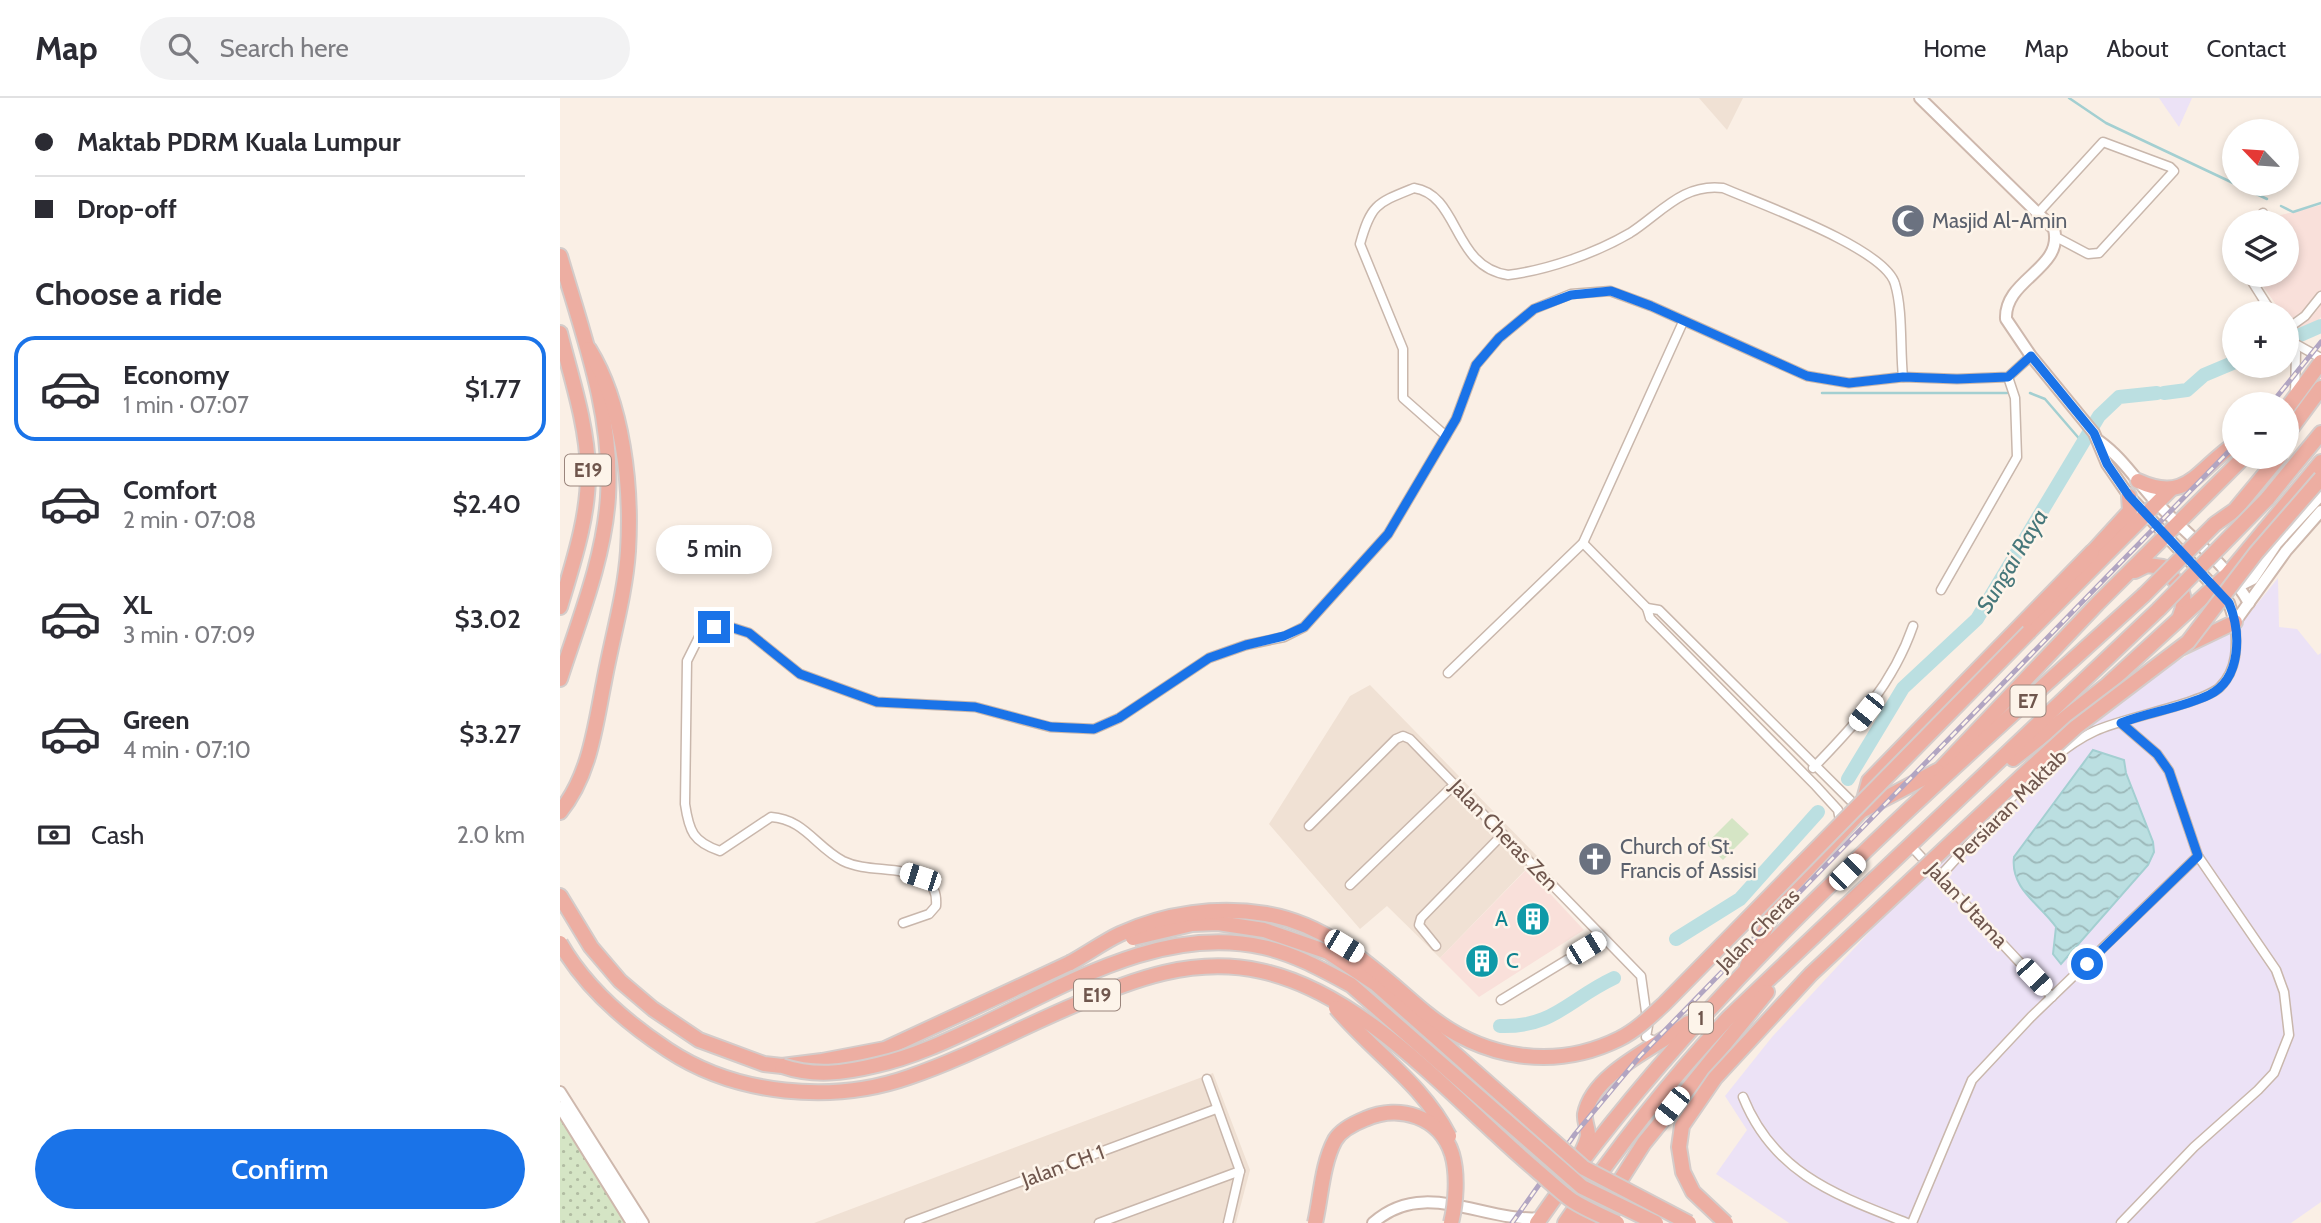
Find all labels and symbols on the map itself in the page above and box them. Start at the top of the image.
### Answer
north arrow [2222,119,2300,196]
mosque icon: Masjid Al-Amin [1889,202,1927,240]
place label: Masjid Al-Amin [1932,208,2067,234]
road number: E19 [565,454,611,486]
water label: Sungai Raya [1970,504,2054,618]
callout: 5 min [656,526,772,574]
route end [698,611,730,643]
road number: E7 [2010,686,2046,716]
car [1845,689,1888,735]
street label: Persiaran Maktab [1948,744,2072,868]
street label: Jalan Cheras Zen [1444,773,1564,896]
place label: Church of St. Francis of Assisi [1620,834,1757,883]
church icon: Church of St. Francis of Assisi [1576,840,1614,878]
car [1825,850,1870,894]
street label: Jalan Utama [1921,856,2013,952]
car [897,861,944,893]
street label: Jalan Cheras [1710,883,1805,977]
building icon: A [1514,900,1552,938]
place label: A [1495,906,1508,931]
car [1321,926,1368,966]
car [1563,928,1610,968]
building icon: C [1463,942,1501,980]
place label: C [1506,948,1519,973]
route start [2071,948,2103,980]
car [2012,954,2057,1000]
road number: E19 [1074,980,1120,1010]
road number: 1 [1689,1002,1713,1034]
car [1651,1083,1694,1129]
street label: Jalan CH 1 [1017,1139,1108,1192]

